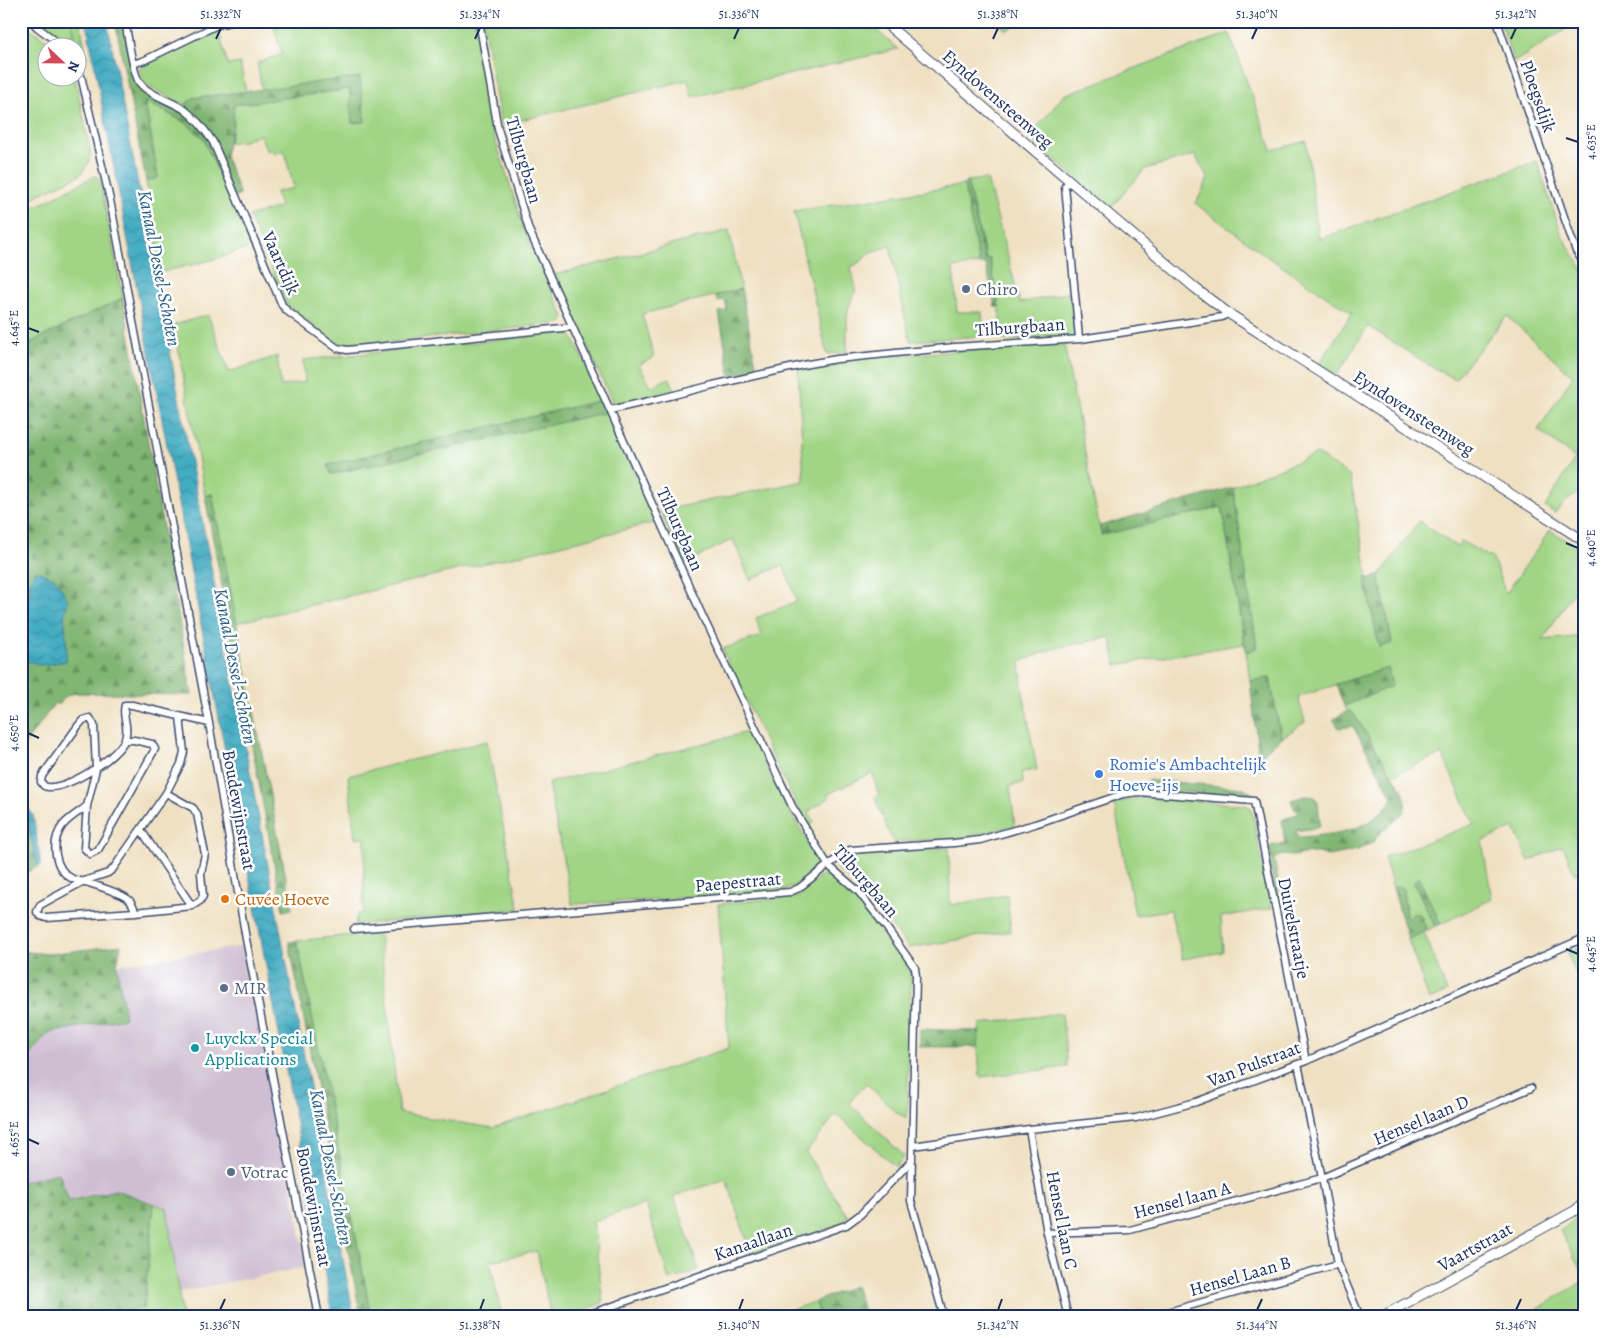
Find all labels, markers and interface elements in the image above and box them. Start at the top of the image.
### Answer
text: 51.332°N [201,6,242,22]
text: 51.334°N [460,6,501,22]
text: 51.336°N [719,6,760,22]
text: 51.338°N [978,6,1019,22]
text: 51.340°N [1236,6,1278,22]
text: 51.342°N [1495,6,1537,22]
north arrow [38,38,88,88]
street label: Eyndovensteenweg [937,44,1059,154]
street label: Ploegsdijk [1514,56,1562,136]
text: N [63,58,84,75]
street label: Tilburgbaan [500,114,548,206]
text: 4.635°E [1583,124,1599,160]
water label: Kanaal Dessel-Schoten [131,188,187,349]
street label: Vaartdijk [256,226,306,299]
place label: Chiro [976,277,1018,301]
marker: Chiro [960,283,972,295]
text: 4.645°E [6,310,22,346]
street label: Tilburgbaan [975,312,1066,342]
street label: Eyndovensteenweg [1349,365,1479,461]
street label: Tilburgbaan [651,483,709,575]
text: 4.640°E [1583,529,1599,567]
water label: Kanaal Dessel-Schoten [207,586,263,747]
text: 4.650°E [6,715,22,751]
street label: Boudewijnstraat [217,748,261,872]
place label: Romie's Ambachtelijk Hoeve-ijs [1109,752,1266,797]
marker: Romie's Ambachtelijk Hoeve-ijs [1093,768,1105,780]
street label: Tilburgbaan [828,839,904,923]
street label: Paepestraat [694,866,782,898]
street label: Duivelstraatje [1272,875,1316,981]
place label: Cuvée Hoeve [235,887,329,911]
marker: Cuvée Hoeve [219,893,231,905]
text: 4.645°E [1583,936,1599,972]
place label: MIR [234,976,267,1000]
marker: MIR [218,982,230,994]
place label: Luyckx Special Applications [204,1026,313,1071]
street label: Van Pulstraat [1203,1035,1304,1093]
marker: Luyckx Special Applications [189,1042,201,1054]
water label: Kanaal Dessel-Schoten [303,1087,359,1248]
street label: Hensel laan D [1370,1089,1472,1151]
text: 4.655°E [6,1121,22,1157]
street label: Boudewijnstraat [291,1145,337,1269]
place label: Votrac [240,1160,288,1184]
marker: Votrac [225,1166,237,1178]
street label: Hensel laan C [1041,1168,1083,1272]
street label: Hensel laan A [1131,1175,1234,1224]
street label: Kanaallaan [711,1217,796,1267]
street label: Vaartstraat [1433,1217,1517,1278]
street label: Hensel Laan B [1186,1250,1294,1302]
text: 51.336°N [200,1317,241,1333]
text: 51.338°N [460,1317,501,1333]
text: 51.340°N [718,1317,760,1333]
text: 51.342°N [977,1317,1019,1333]
text: 51.344°N [1236,1317,1278,1333]
text: 51.346°N [1495,1317,1537,1333]

